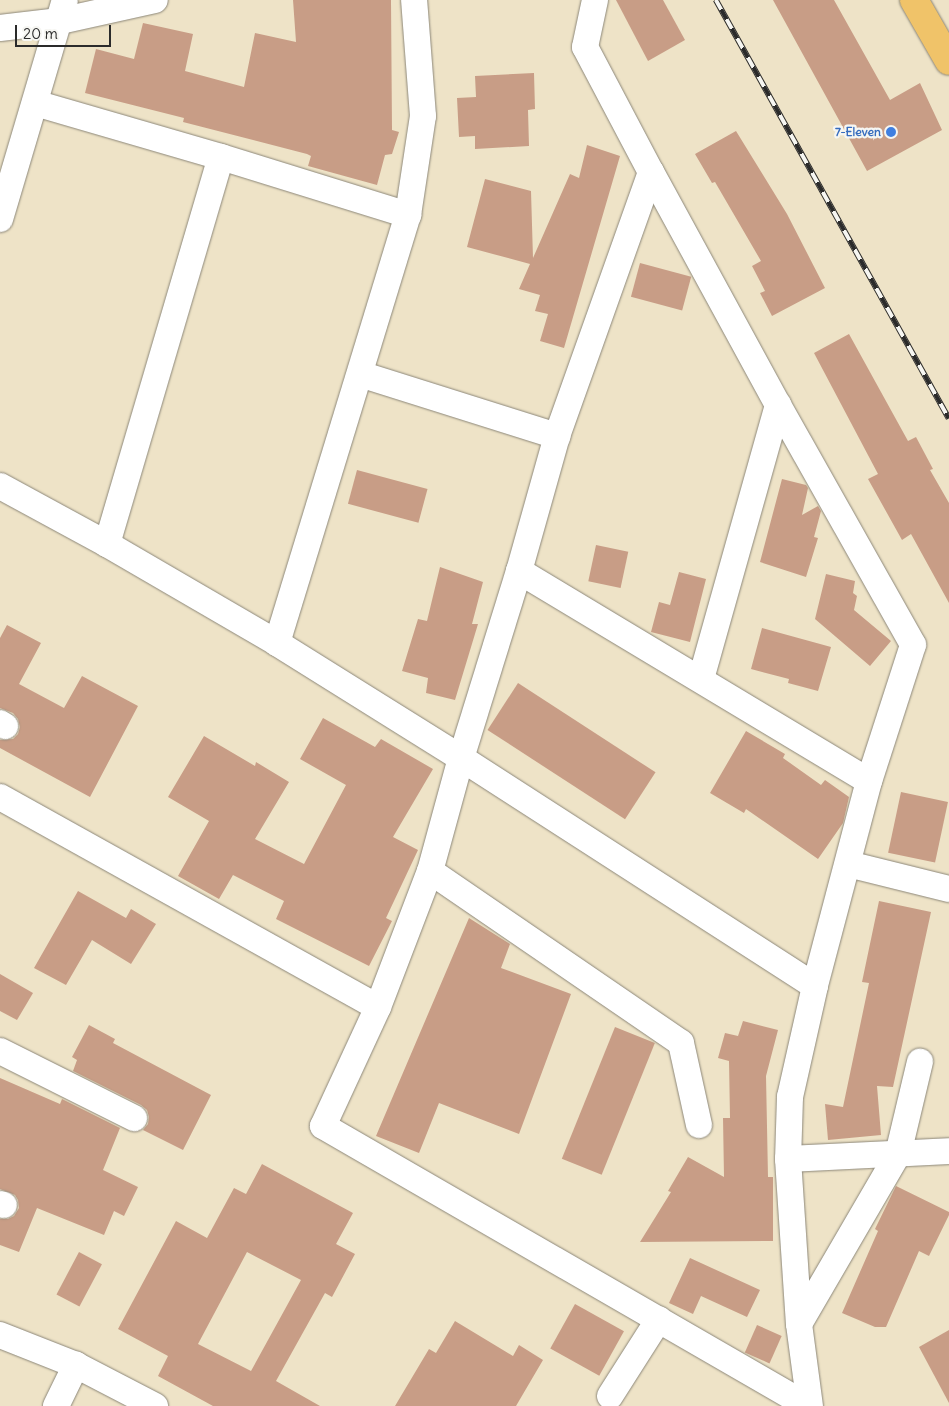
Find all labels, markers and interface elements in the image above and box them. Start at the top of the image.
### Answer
scale bar [18,15,114,47]
text: 20 m [23,24,58,43]
place label: 7-Eleven [835,125,881,139]
marker: 7-Eleven [885,126,897,138]

